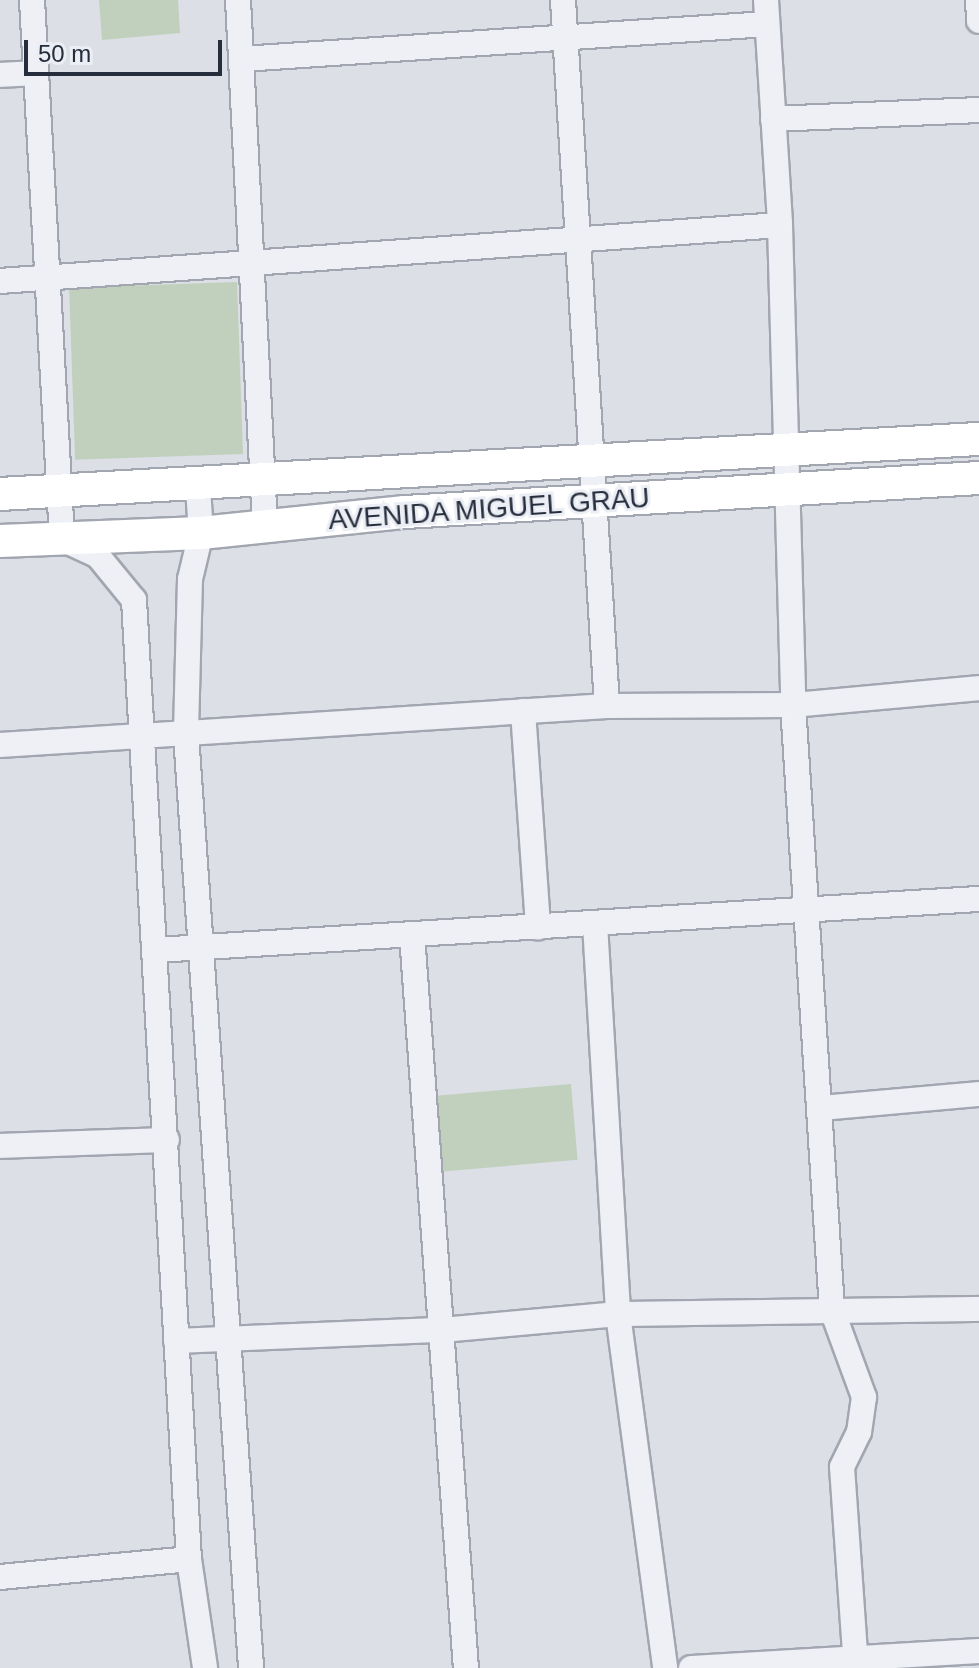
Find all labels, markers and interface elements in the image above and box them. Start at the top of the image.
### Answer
scale bar [28,24,226,74]
text: 50 m [38,40,91,67]
street label: AVENIDA MIGUEL GRAU [326,481,652,537]

